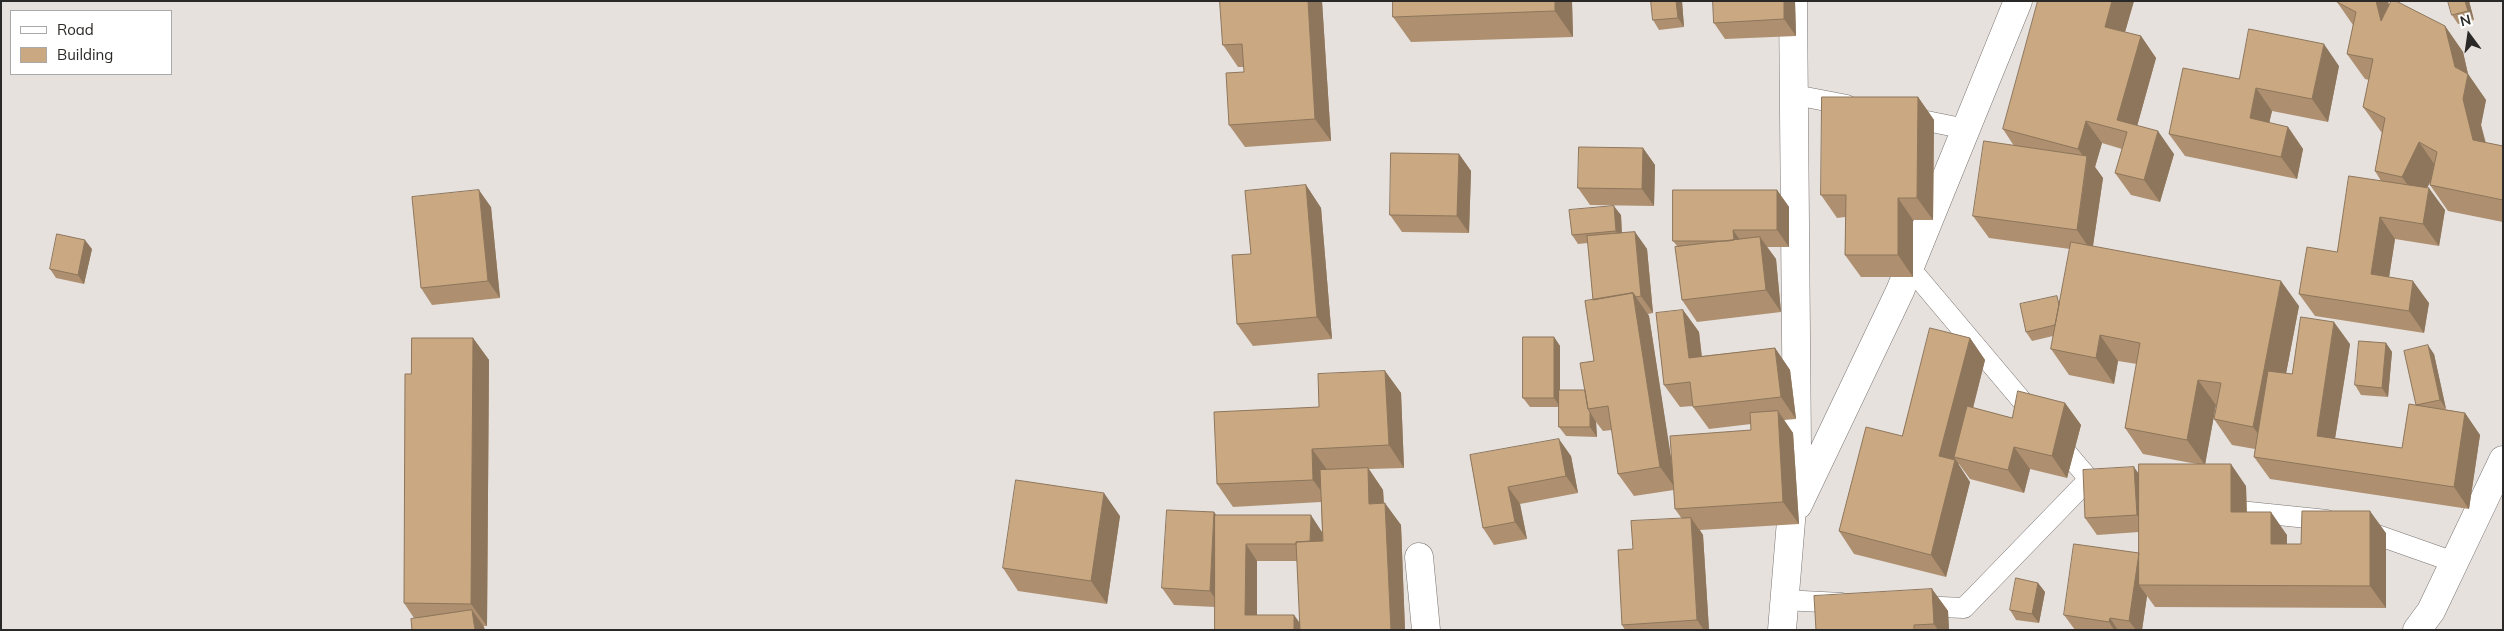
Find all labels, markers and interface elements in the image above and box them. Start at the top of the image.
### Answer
legend [10,10,172,75]
north arrow [2444,10,2494,60]
text: N [2458,10,2473,30]
text: Road [57,20,94,39]
text: Building [57,45,113,64]

